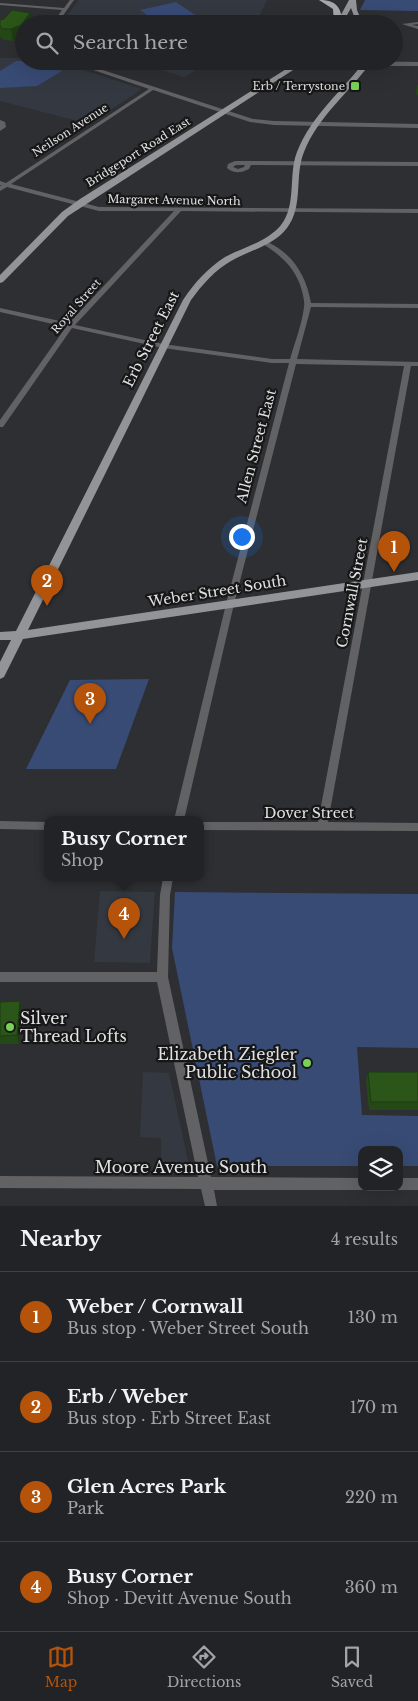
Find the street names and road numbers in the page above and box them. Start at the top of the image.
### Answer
street label: Neilson Avenue [29,100,111,160]
street label: Bridgeport Road East [83,114,194,190]
street label: Margaret Avenue North [107,192,241,208]
street label: Royal Street [48,275,104,336]
street label: Erb Street East [119,287,183,390]
street label: Allen Street East [232,386,280,506]
street label: Cornwall Street [333,536,372,649]
street label: Weber Street South [146,571,288,611]
street label: Dover Street [264,804,355,822]
street label: Moore Avenue South [95,1157,267,1177]

